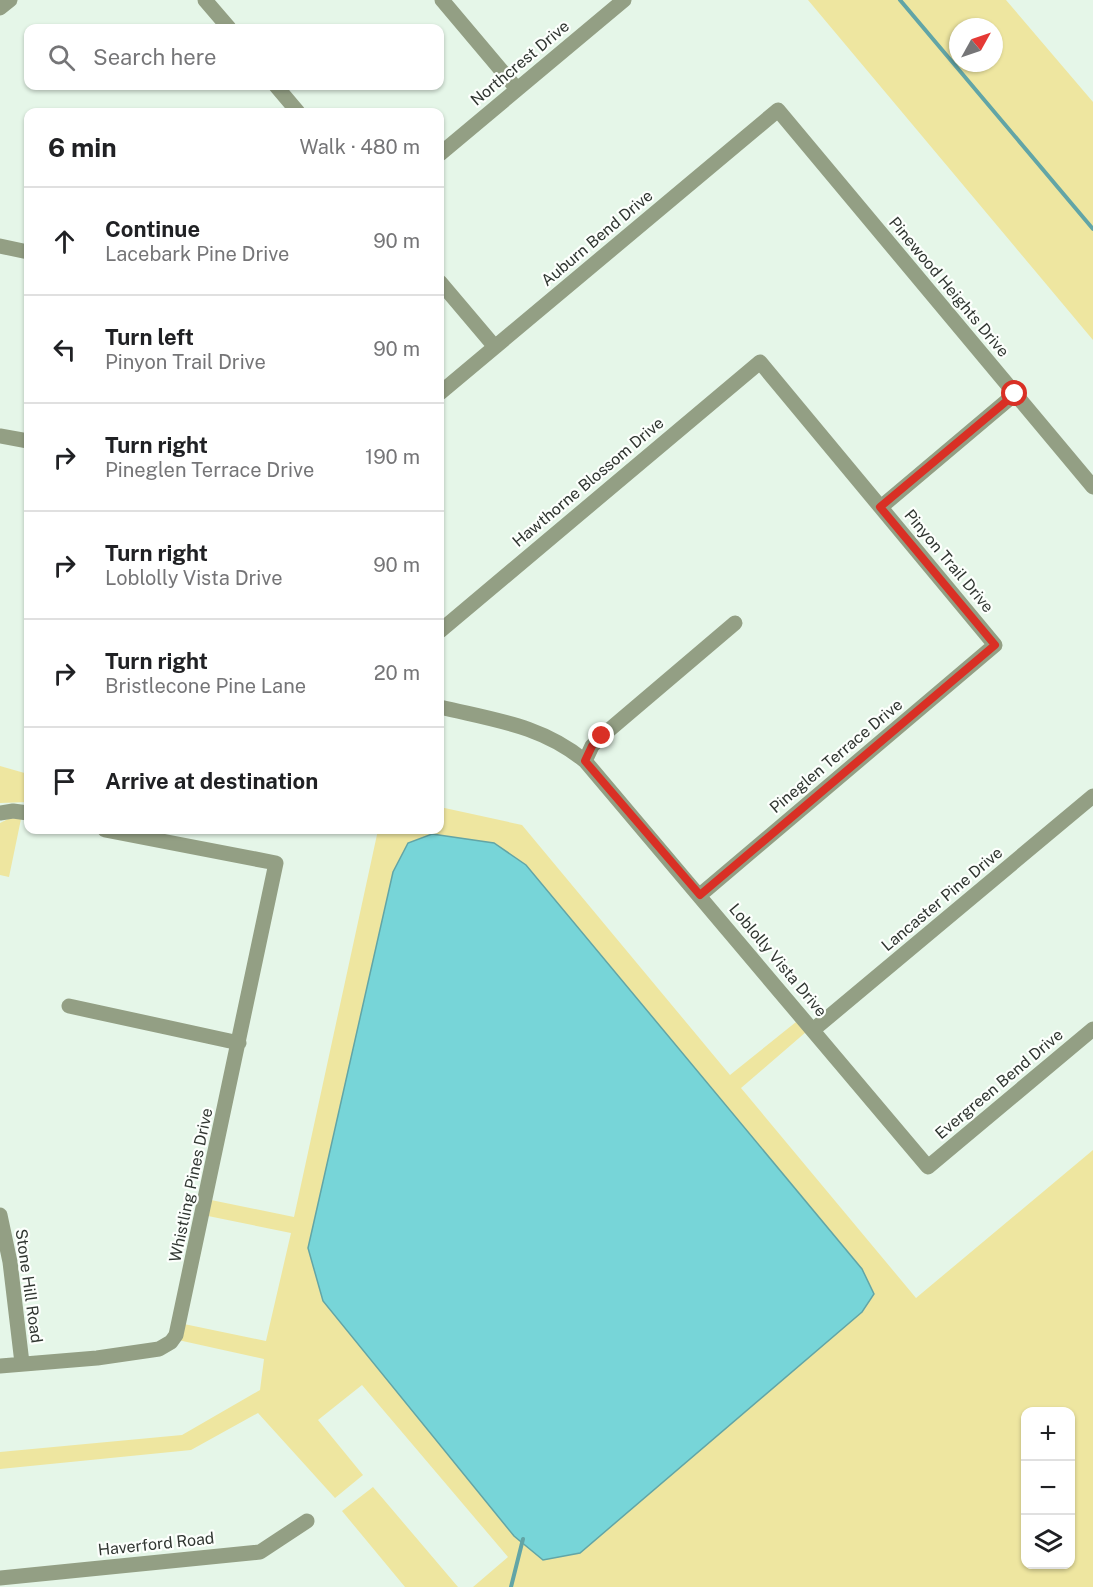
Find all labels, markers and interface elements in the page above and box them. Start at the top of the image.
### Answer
street label: Northcrest Drive [467,16,573,110]
north arrow [949,18,1003,72]
search box [24,24,444,90]
icon: search [45,41,78,74]
text: Search here [93,44,217,70]
text: 6 min [48,132,117,163]
text: Walk · 480 m [300,135,420,159]
street label: Auburn Bend Drive [537,186,657,290]
street label: Pinewood Heights Drive [885,213,1013,361]
text: Continue [105,216,200,242]
icon: ahead [48,225,81,258]
text: 90 m [373,229,420,253]
text: Lacebark Pine Drive [105,242,289,266]
text: Turn left [105,324,194,350]
icon: left [48,333,81,366]
text: 90 m [373,337,420,361]
text: Pinyon Trail Drive [105,350,266,374]
route start [1001,380,1027,406]
street label: Hawthorne Blossom Drive [509,413,667,551]
text: Turn right [105,432,208,458]
icon: right [48,441,81,474]
text: 190 m [365,445,420,469]
text: Pineglen Terrace Drive [105,458,314,482]
street label: Pinyon Trail Drive [900,506,998,616]
text: Turn right [105,540,208,566]
icon: right [48,549,81,582]
text: 90 m [373,553,420,577]
text: Loblolly Vista Drive [105,566,283,590]
text: Turn right [105,648,208,674]
icon: right [48,657,81,690]
text: 20 m [374,661,420,685]
text: Bristlecone Pine Lane [105,674,306,698]
street label: Pineglen Terrace Drive [766,695,906,817]
route end [588,722,614,748]
icon: arrive [48,765,81,798]
text: Arrive at destination [105,768,318,794]
street label: Lancaster Pine Drive [878,843,1006,955]
street label: Loblolly Vista Drive [725,900,831,1020]
street label: Evergreen Bend Drive [931,1025,1067,1143]
street label: Whistling Pines Drive [165,1106,217,1264]
street label: Stone Hill Road [12,1228,46,1344]
map controls [1021,1407,1075,1569]
button: + [1021,1407,1075,1461]
button: − [1021,1461,1075,1515]
button: layers [1021,1515,1075,1569]
street label: Haverford Road [97,1528,215,1560]

